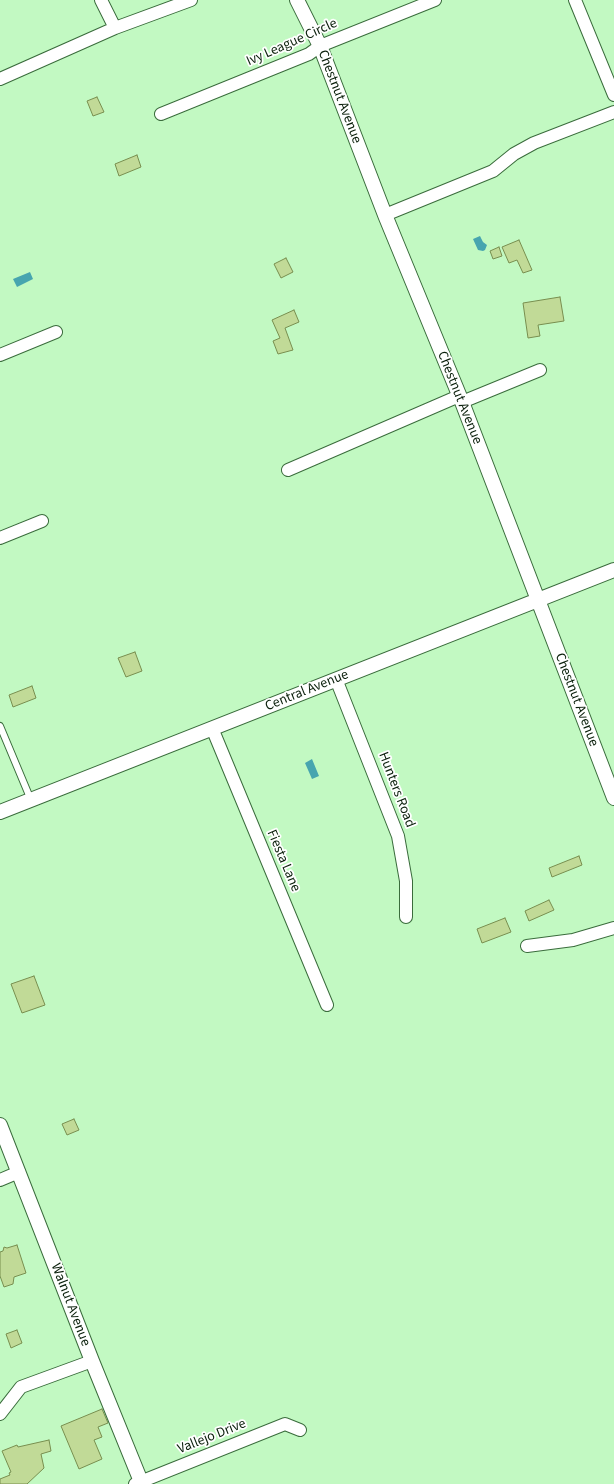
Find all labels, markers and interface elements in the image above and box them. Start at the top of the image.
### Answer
street label: Ivy League Circle [244,16,340,70]
street label: Chestnut Avenue [313,48,365,146]
street label: Chestnut Avenue [433,349,485,447]
street label: Chestnut Avenue [550,651,602,749]
street label: Central Avenue [263,667,351,715]
street label: Hunters Road [374,750,418,830]
street label: Fiesta Lane [262,828,304,894]
street label: Walnut Avenue [47,1261,93,1349]
street label: Vallejo Drive [175,1416,249,1458]

